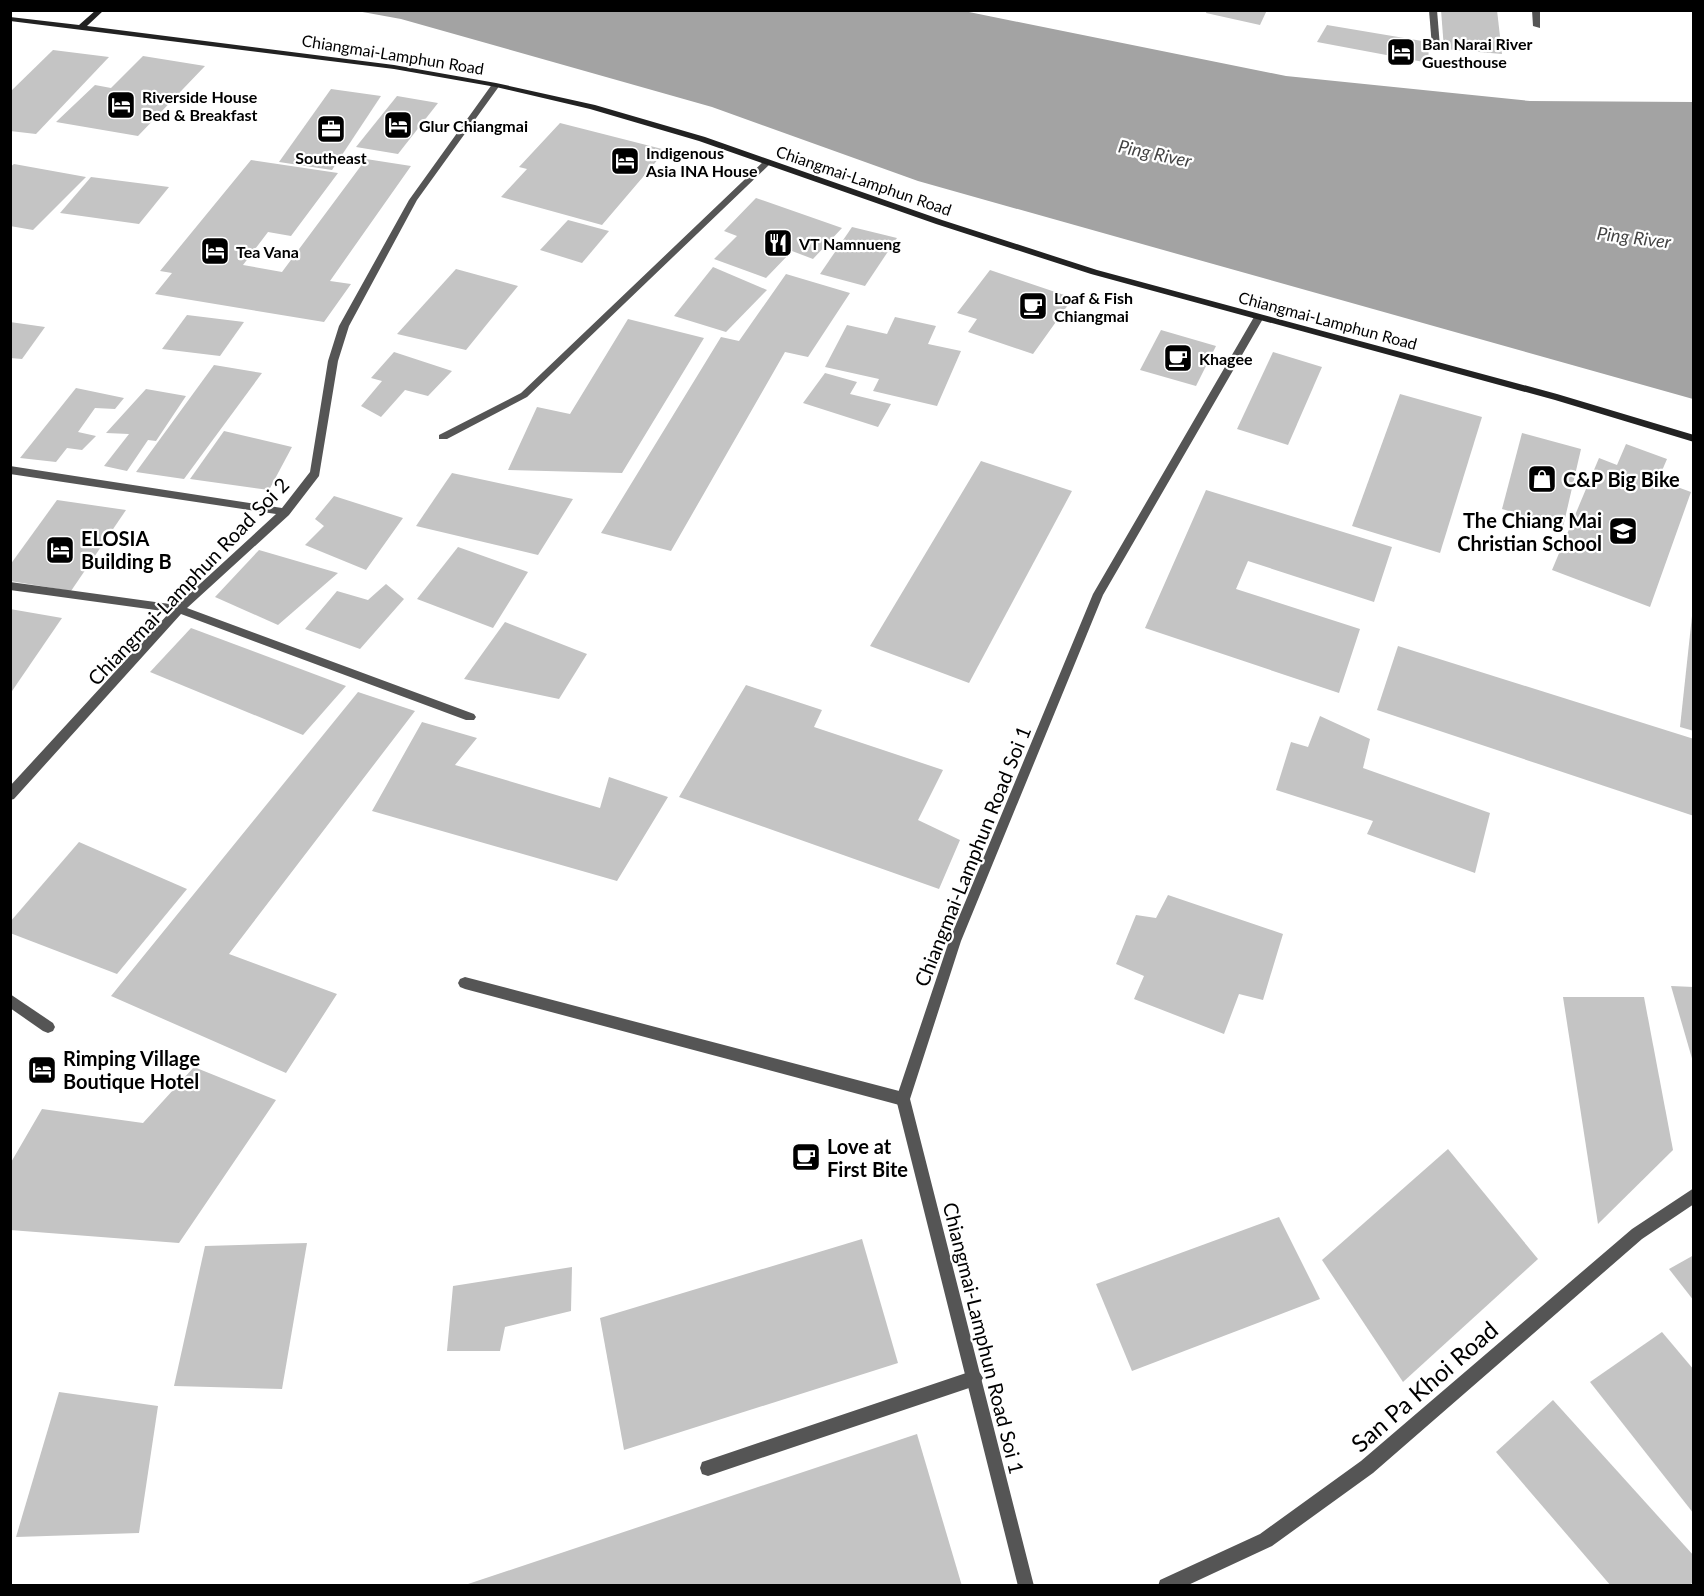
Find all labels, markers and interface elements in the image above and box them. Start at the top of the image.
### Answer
street label: Chiangmai-Lamphun Road [301,30,485,78]
place label: Ban Narai River Guesthouse [1422,34,1533,71]
hotel icon: Ban Narai River Guesthouse [1385,36,1417,68]
place label: Riverside House Bed & Breakfast [142,87,258,124]
hotel icon: Riverside House Bed & Breakfast [105,89,137,121]
hotel icon: Glur Chiangmai [382,109,414,141]
office icon: Southeast [315,113,347,145]
place label: Glur Chiangmai [419,116,528,135]
water label: Ping River [1116,135,1194,172]
street label: Chiangmai-Lamphun Road [774,141,954,219]
place label: Indigenous Asia INA House [645,143,758,180]
hotel icon: Indigenous Asia INA House [609,145,641,177]
place label: Southeast [295,148,367,167]
water label: Ping River [1596,222,1673,253]
restaurant icon: VT Namnueng [762,227,794,259]
place label: VT Namnueng [798,234,901,253]
hotel icon: Tea Vana [199,235,231,267]
place label: Tea Vana [236,242,299,261]
street label: Chiangmai-Lamphun Road [1237,287,1419,353]
place label: Loaf & Fish Chiangmai [1054,288,1133,325]
cafe icon: Loaf & Fish Chiangmai [1017,290,1049,322]
cafe icon: Khagee [1162,342,1194,374]
place label: Khagee [1199,349,1253,368]
shop icon: C&P Big Bike [1526,463,1558,495]
place label: C&P Big Bike [1563,467,1680,491]
street label: Chiangmai-Lamphun Road Soi 2 [82,472,294,690]
place label: The Chiang Mai Christian School [1457,508,1602,555]
school or university icon: The Chiang Mai Christian School [1607,515,1639,547]
place label: ELOSIA Building B [81,526,172,573]
hotel icon: ELOSIA Building B [44,534,76,566]
street label: Chiangmai-Lamphun Road Soi 1 [909,722,1035,990]
place label: Rimping Village Boutique Hotel [63,1046,200,1093]
hotel icon: Rimping Village Boutique Hotel [26,1054,58,1086]
place label: Love at First Bite [827,1134,908,1181]
cafe icon: Love at First Bite [790,1141,822,1173]
street label: Chiangmai-Lamphun Road Soi 1 [939,1200,1029,1476]
street label: San Pa Khoi Road [1345,1315,1503,1457]

